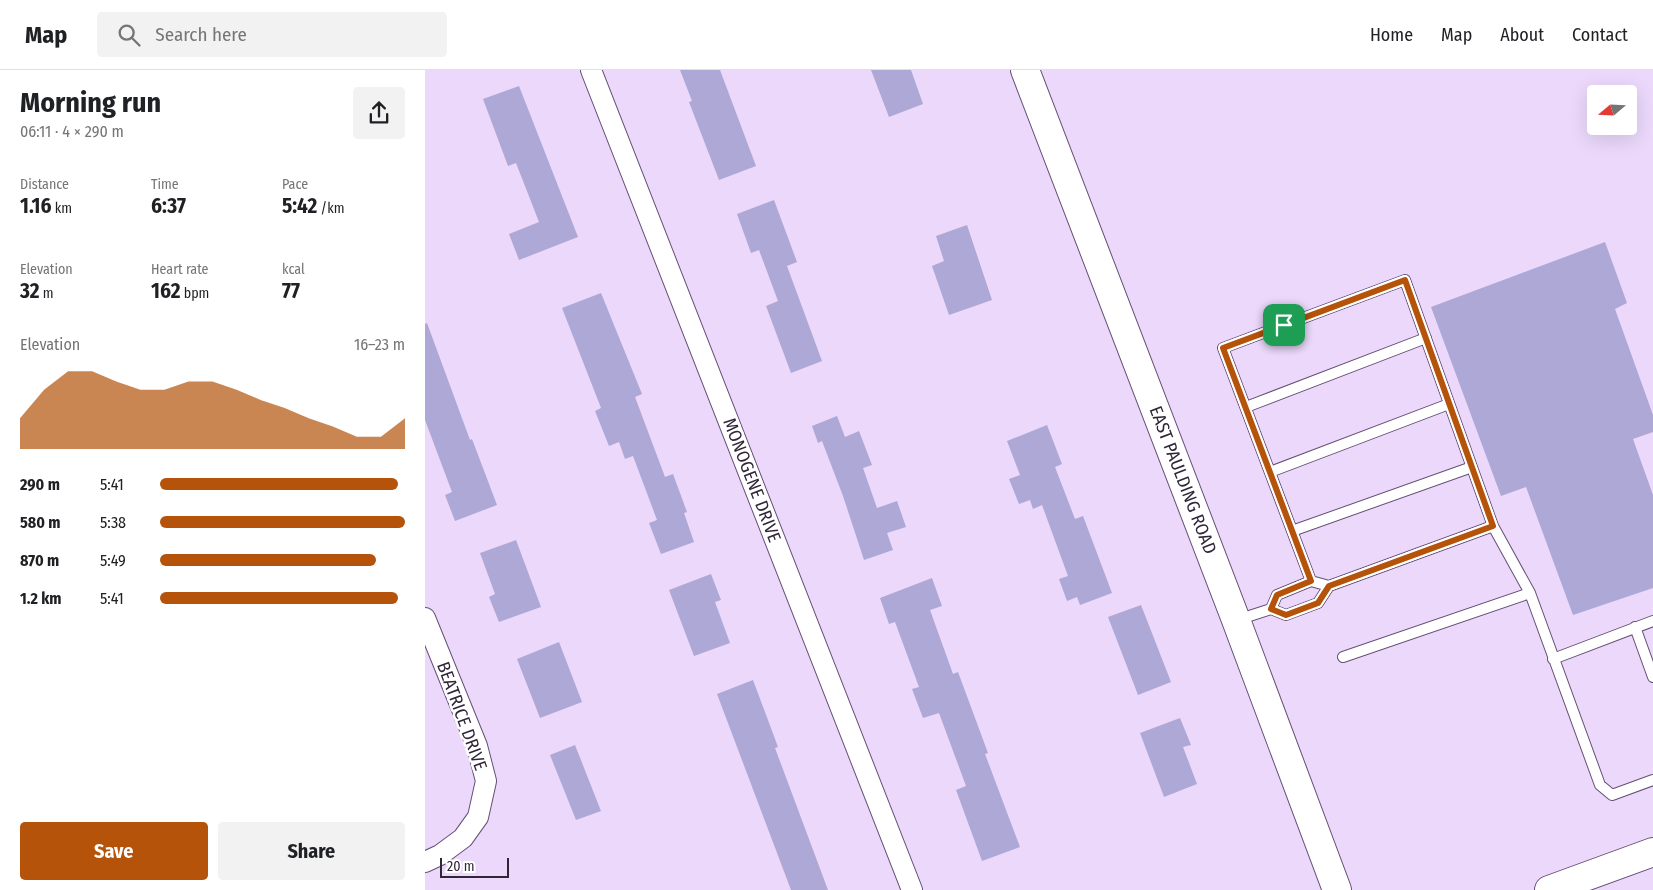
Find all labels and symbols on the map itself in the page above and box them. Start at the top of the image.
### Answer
north arrow [1587,85,1637,135]
pin [1263,304,1305,346]
street label: EAST PAULDING ROAD [1145,403,1221,557]
street label: MONOGENE DRIVE [718,415,786,545]
street label: BEATRICE DRIVE [432,659,492,773]
scale bar [440,855,509,878]

